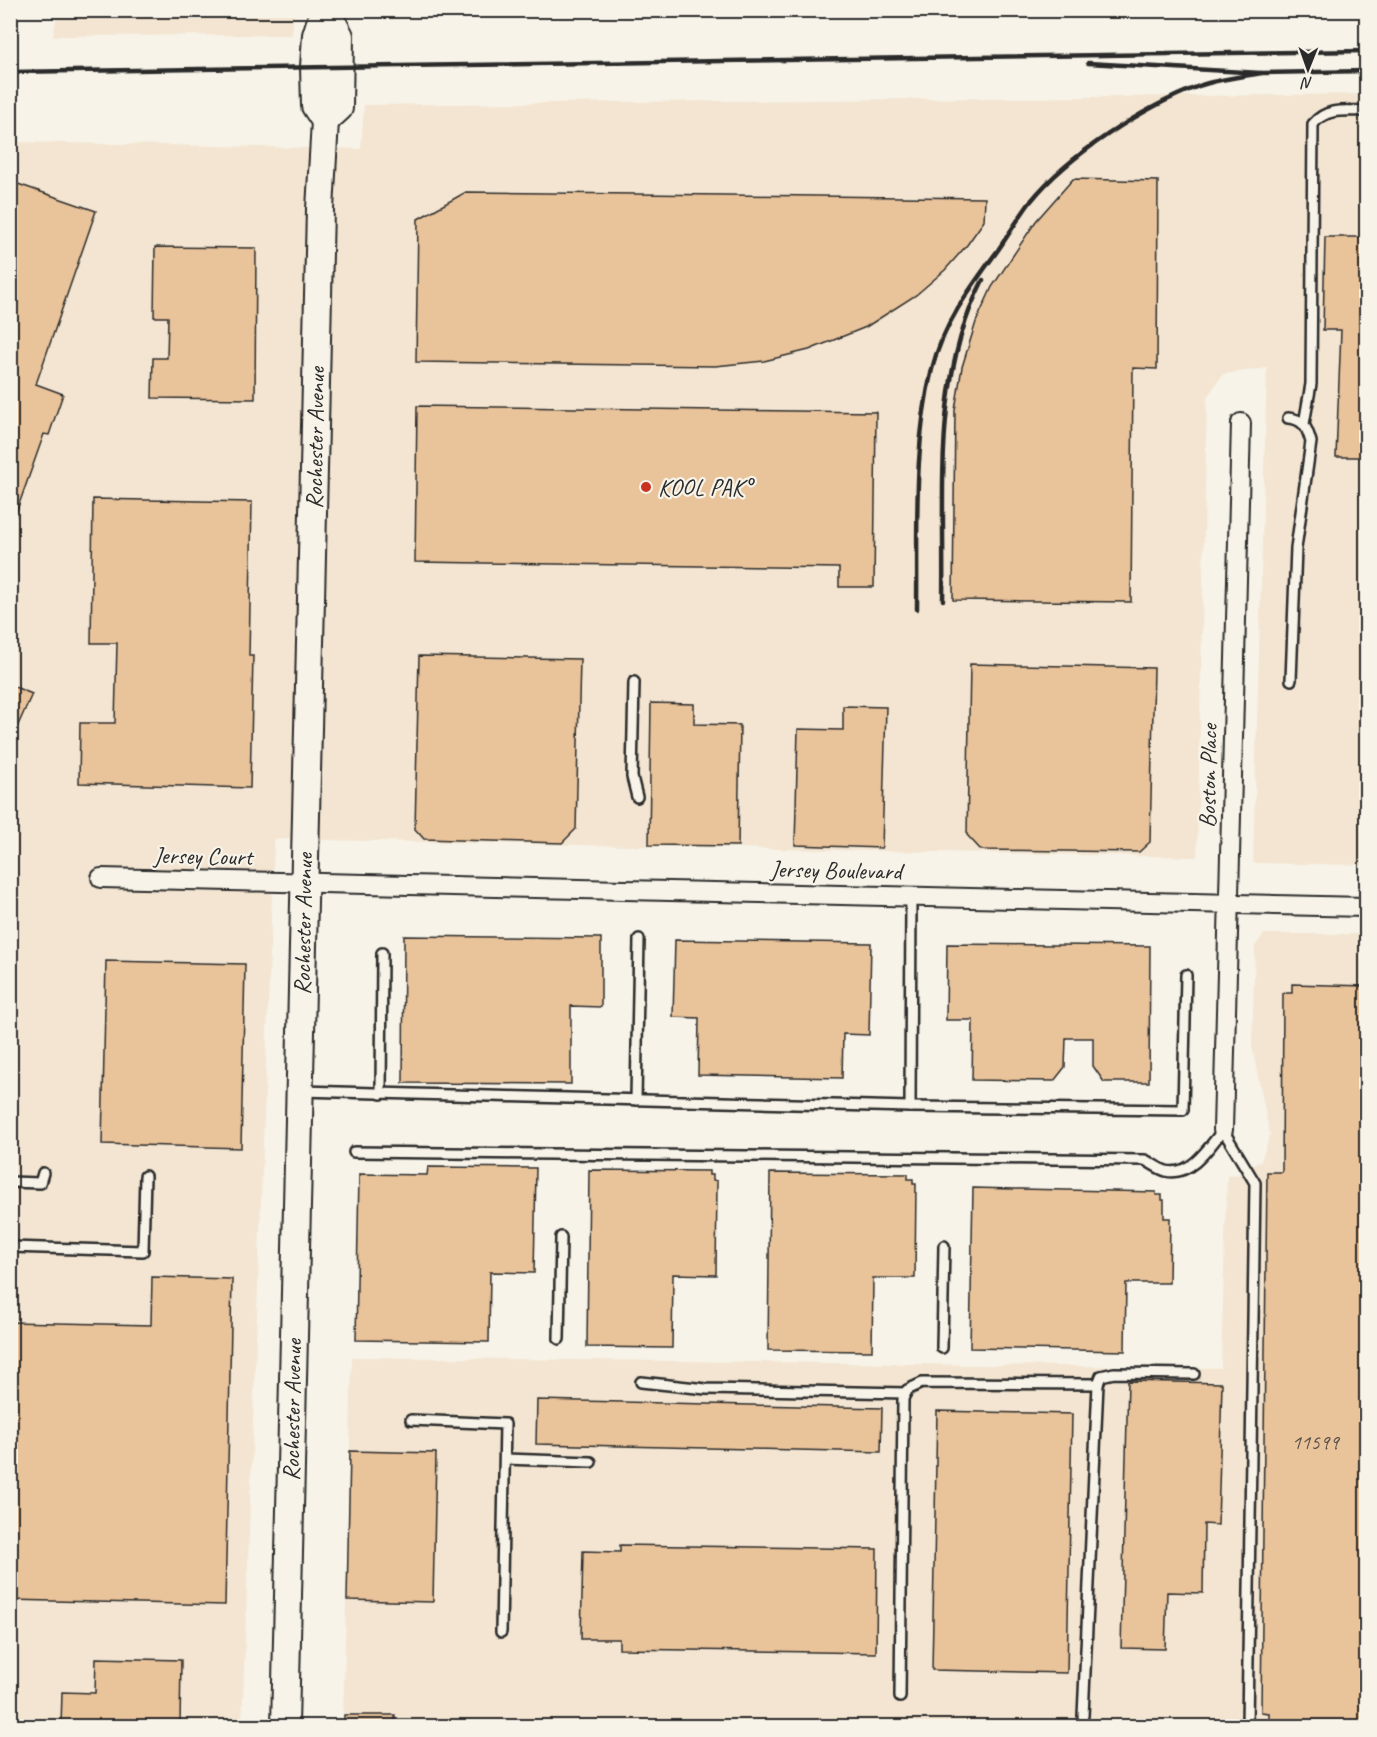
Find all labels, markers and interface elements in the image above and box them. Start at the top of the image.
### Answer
north arrow [1278,39,1338,99]
text: N [1300,73,1313,93]
street label: Rochester Avenue [299,365,331,509]
place label: KOOL PAK° [658,472,755,502]
marker: KOOL PAK° [639,480,653,494]
street label: Boston Place [1192,722,1224,828]
street label: Jersey Court [152,840,255,872]
street label: Rochester Avenue [287,851,319,995]
street label: Jersey Boulevard [769,854,905,886]
street label: Rochester Avenue [276,1337,308,1481]
house number: 11599 [1291,1429,1340,1455]

